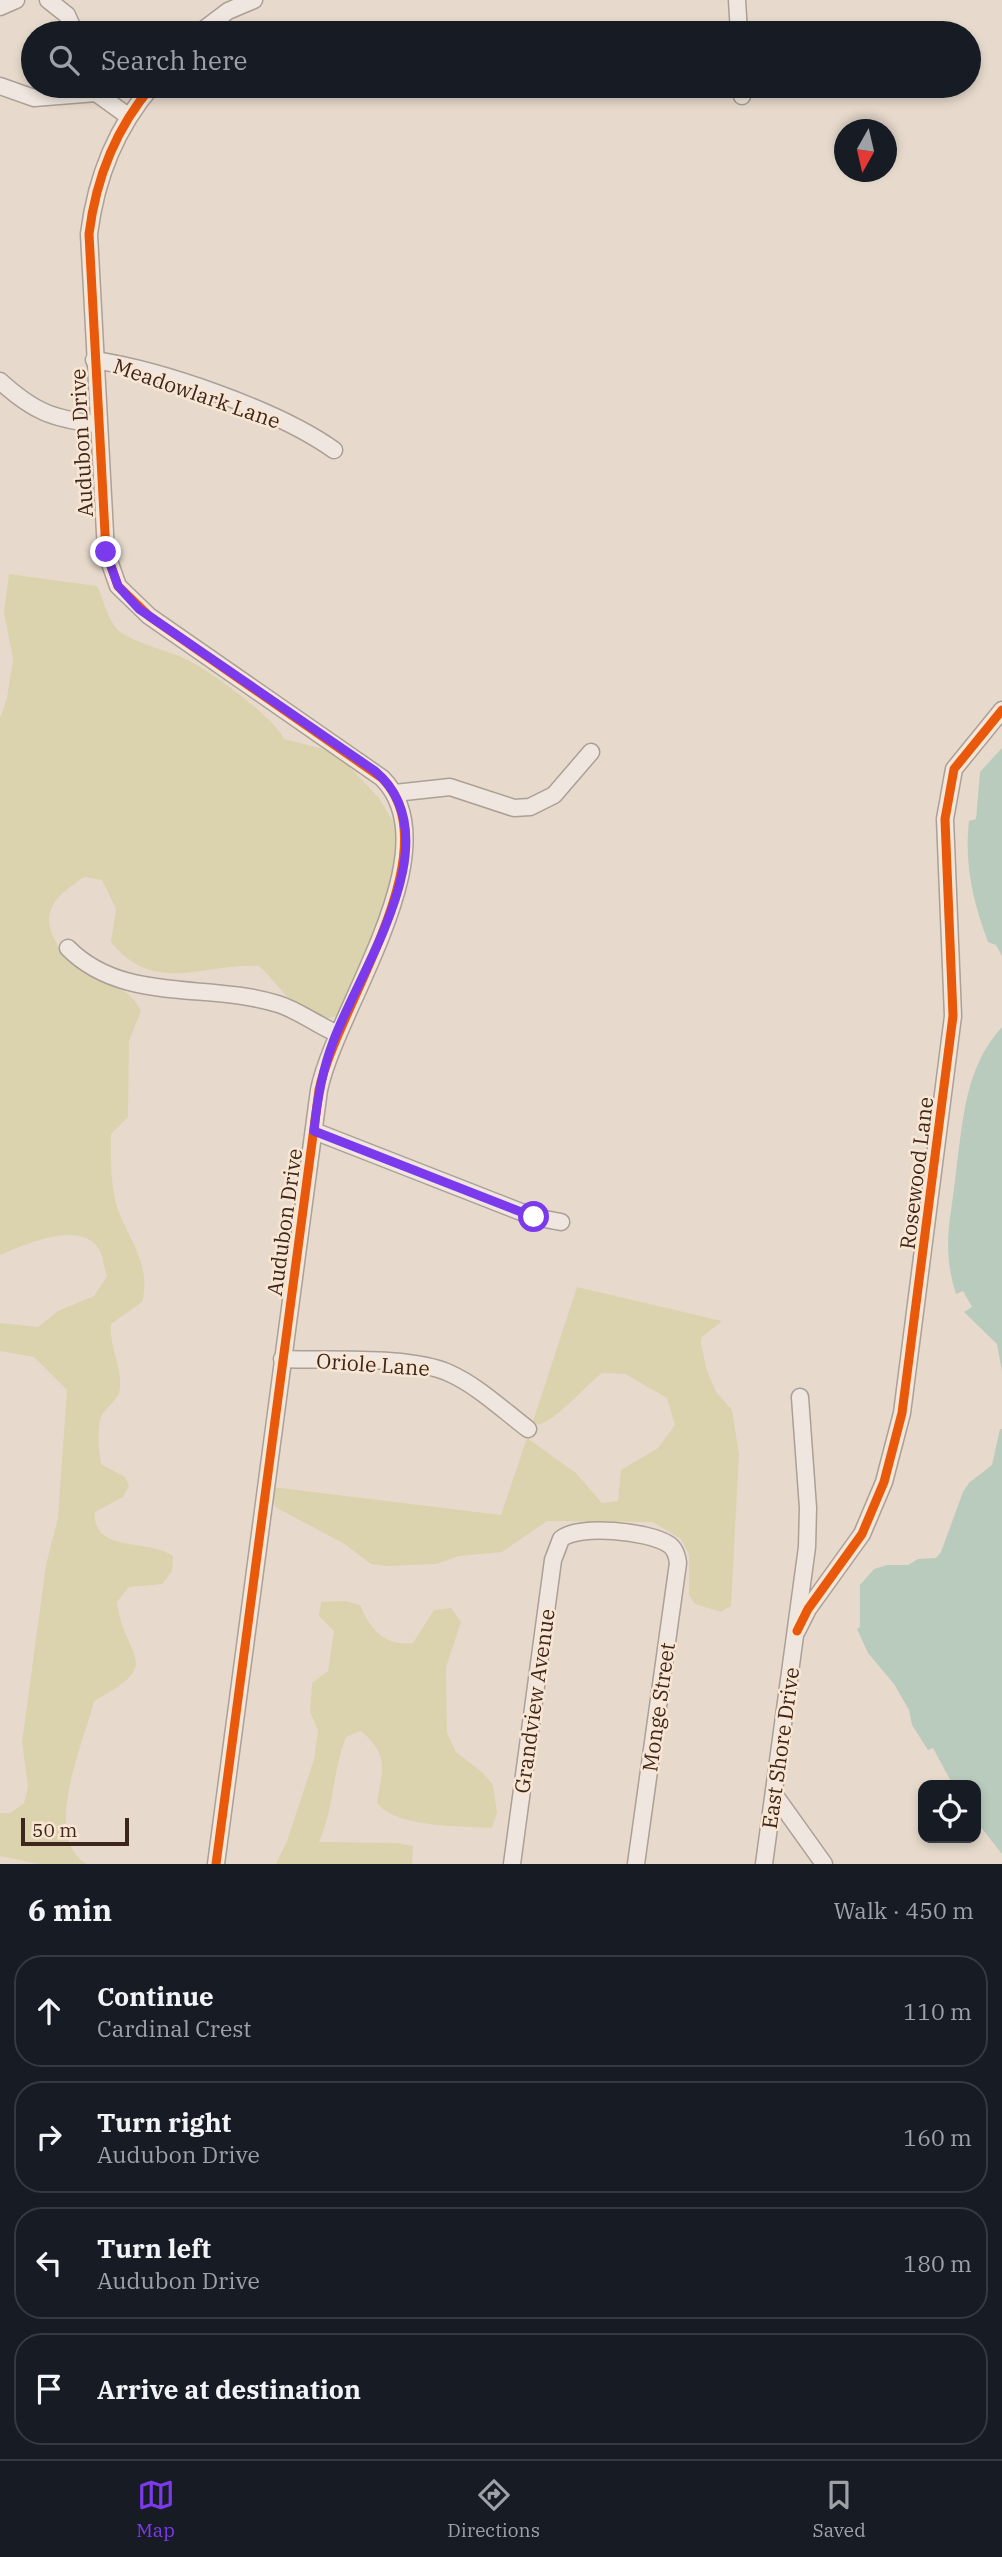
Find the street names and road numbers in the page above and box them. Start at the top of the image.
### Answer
street label: Meadowlark Lane [110,351,284,435]
street label: Audubon Drive [63,368,99,518]
street label: Rosewood Lane [893,1095,939,1251]
street label: Audubon Drive [260,1146,308,1298]
street label: Oriole Lane [315,1346,431,1382]
street label: Grandview Avenue [507,1607,561,1795]
street label: Monge Street [635,1641,681,1773]
street label: East Shore Drive [755,1665,805,1831]

